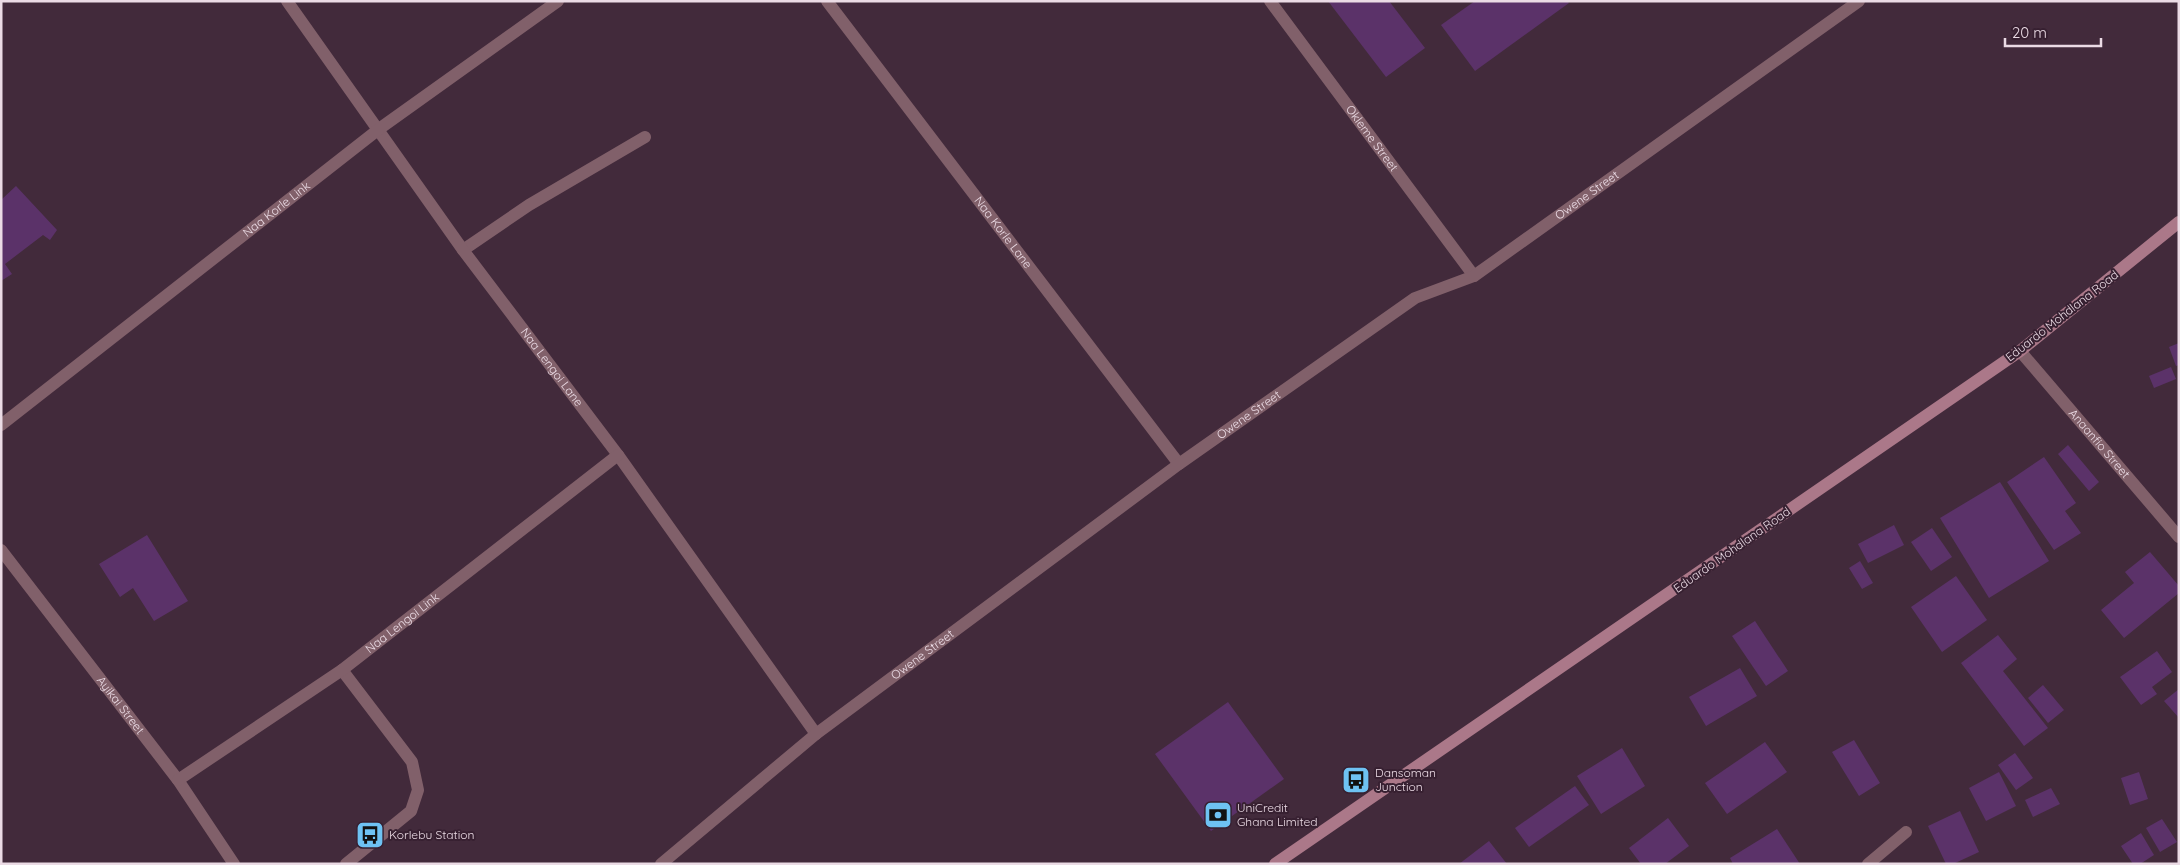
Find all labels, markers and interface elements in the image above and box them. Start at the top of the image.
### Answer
scale bar [2005,15,2101,47]
text: 20 m [2012,23,2047,42]
street label: Okleme Street [1343,102,1402,174]
street label: Owene Street [1552,167,1621,223]
street label: Naa Korle Link [240,178,313,240]
street label: Naa Korle Lane [971,193,1036,272]
street label: Eduardo Mohdlana Road [2002,267,2121,364]
street label: Naa Lengoi Lane [518,325,587,409]
street label: Owene Street [1214,387,1283,442]
street label: Anaanfio Street [2066,406,2133,481]
street label: Eduardo Mohdlana Road [1670,504,1793,596]
street label: Naa Lengoi Link [362,589,442,656]
street label: Owene Street [888,626,957,683]
street label: Ayikai Street [94,673,148,737]
bus stop icon: Dansoman Junction [1341,765,1371,795]
place label: Dansoman Junction [1375,765,1436,794]
bank icon: UniCredit Ghana Limited [1203,800,1233,830]
place label: UniCredit Ghana Limited [1237,800,1317,829]
bus stop icon: Korlebu Station [355,820,385,850]
place label: Korlebu Station [389,827,474,842]

